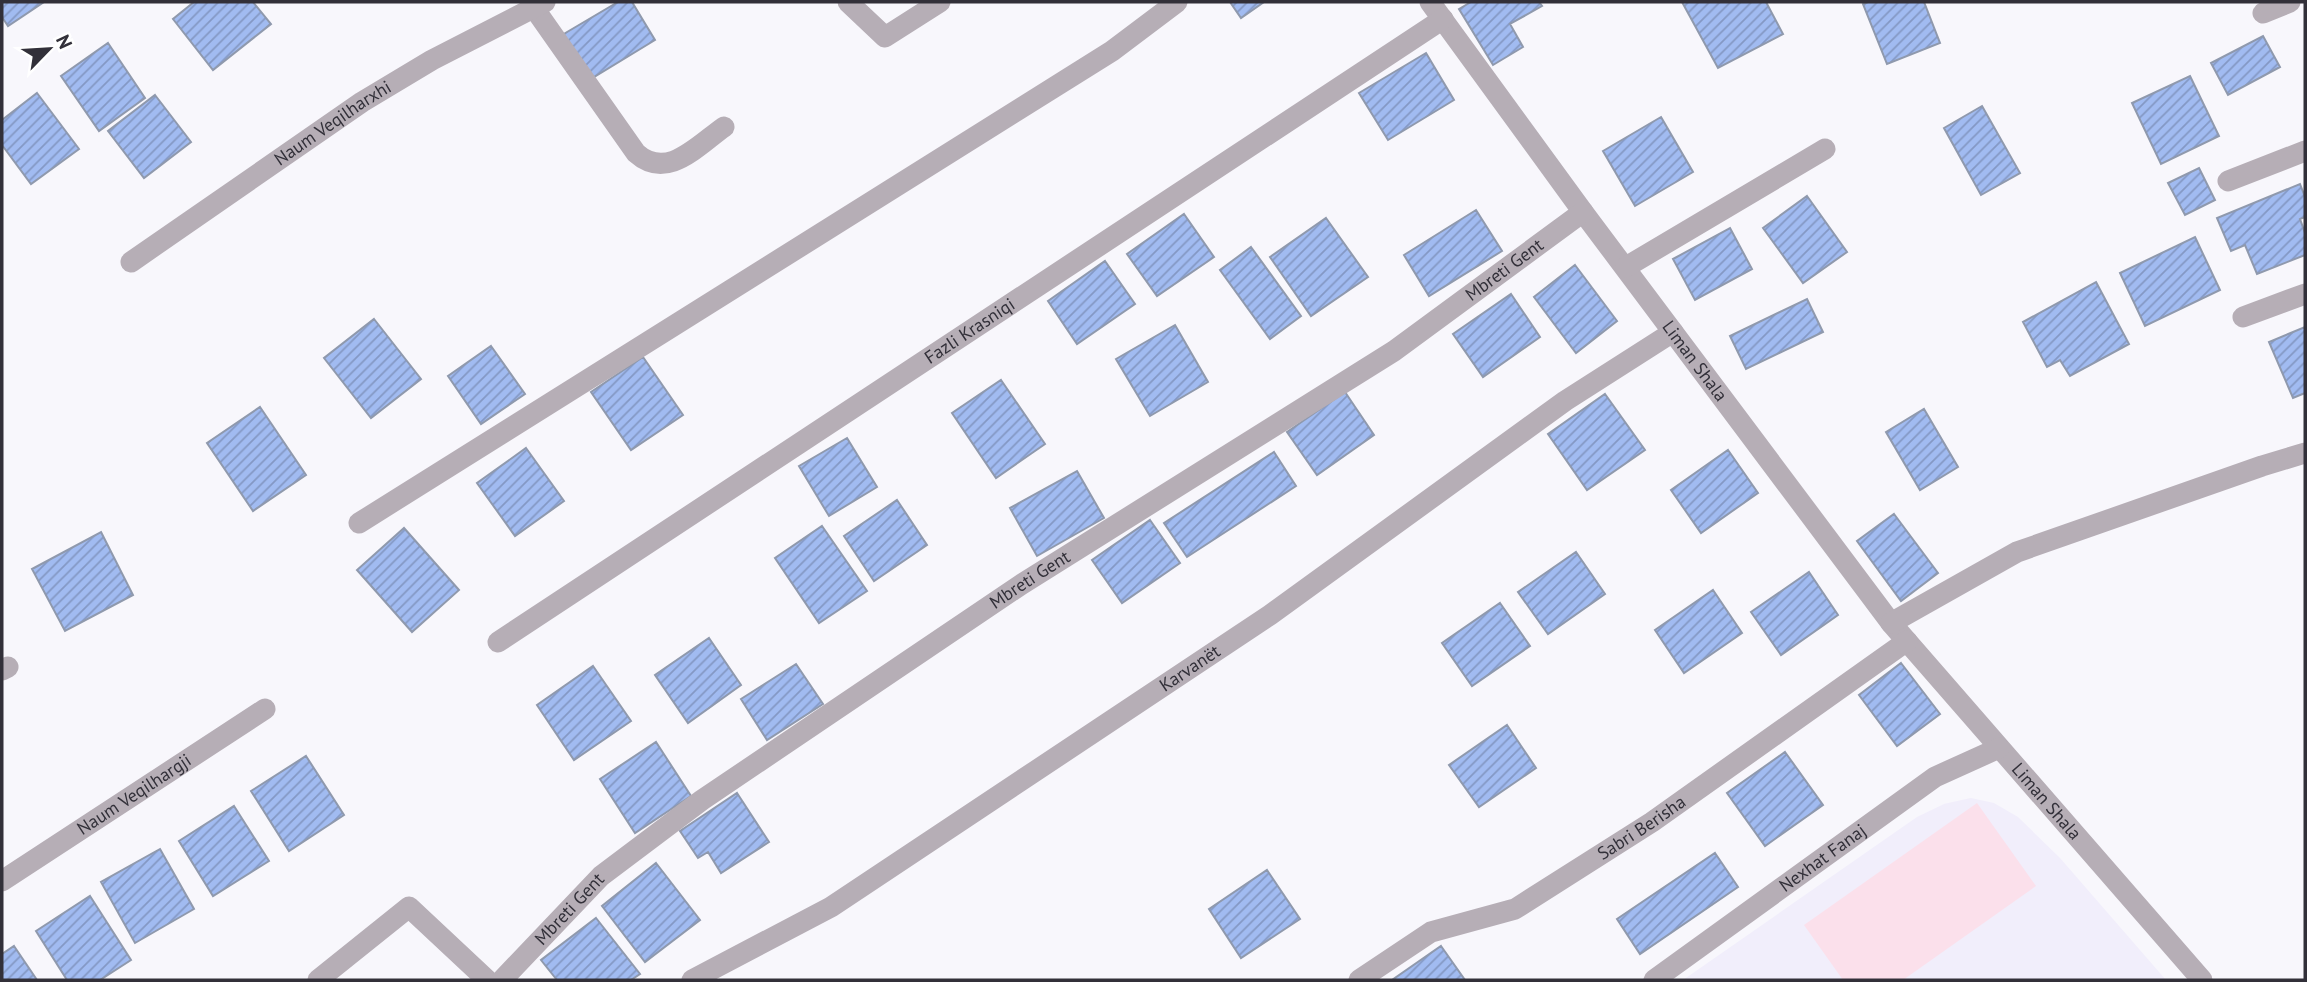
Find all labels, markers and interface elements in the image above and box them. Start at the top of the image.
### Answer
north arrow [14,14,84,84]
text: N [51,31,78,53]
street label: Naum Veqilharxhi [269,75,395,170]
street label: Mbreti Gent [1461,233,1548,306]
street label: Fazli Krasniqi [920,293,1019,369]
street label: Liman Shala [1657,316,1733,406]
street label: Mbreti Gent [985,545,1074,614]
street label: Karvanët [1155,639,1224,696]
street label: Naum Veqilhargji [73,748,195,840]
street label: Liman Shala [2007,758,2087,844]
street label: Sabri Berisha [1593,790,1690,865]
street label: Nexhat Fanaj [1774,819,1870,897]
street label: Mbreti Gent [529,868,609,950]

